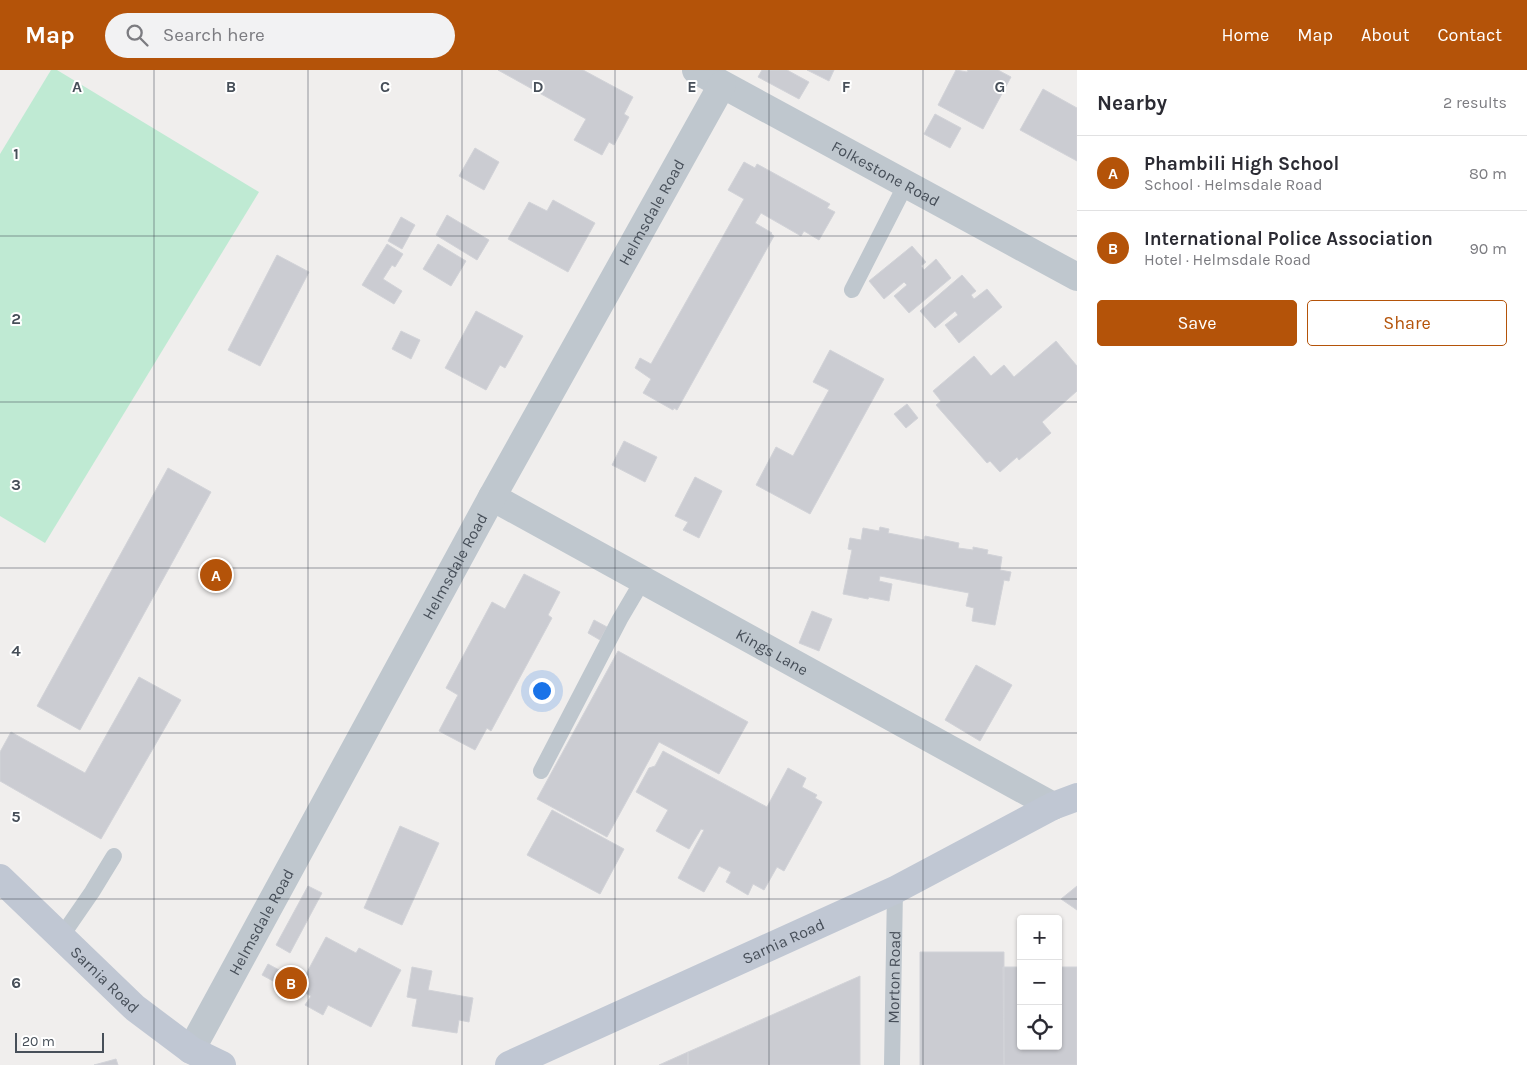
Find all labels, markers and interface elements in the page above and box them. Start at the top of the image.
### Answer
search box [105,13,455,58]
text: Map [25,21,75,49]
icon: search [123,21,151,49]
text: Search here [163,24,265,46]
text: Home [1221,24,1269,46]
text: Map [1297,24,1333,46]
text: About [1361,24,1410,46]
text: Contact [1438,24,1502,46]
text: A [72,77,82,96]
text: B [226,77,236,96]
text: C [380,77,390,96]
text: D [533,77,544,96]
text: E [687,77,697,96]
text: F [842,77,851,96]
text: G [995,77,1005,96]
text: Nearby [1097,91,1167,115]
text: 2 results [1443,93,1507,112]
street label: Folkestone Road [828,136,943,210]
text: 1 [13,144,19,163]
text: Phambili High School [1144,153,1339,175]
street label: Helmsdale Road [614,156,688,268]
text: A [1108,164,1118,183]
text: 80 m [1469,164,1507,183]
text: School · Helmsdale Road [1144,175,1322,194]
text: International Police Association [1144,228,1433,250]
text: B [1108,239,1118,258]
text: 90 m [1469,239,1507,258]
text: Hotel · Helmsdale Road [1144,250,1311,269]
button: Save [1097,300,1297,346]
button: Share [1307,300,1507,346]
text: 2 [11,309,21,328]
text: 3 [11,475,21,494]
street label: Helmsdale Road [418,509,491,623]
pin: A [200,556,232,594]
street label: Kings Lane [733,624,812,679]
text: 4 [11,641,21,660]
your location [529,678,555,704]
text: 5 [11,807,21,826]
street label: Helmsdale Road [224,865,297,978]
street label: Sarnia Road [739,914,827,968]
map controls [1017,915,1062,1050]
button: + [1017,915,1062,960]
street label: Morton Road [883,930,904,1024]
street label: Sarnia Road [67,942,144,1017]
button: − [1017,960,1062,1005]
pin: B [275,964,307,1002]
text: 6 [11,973,21,992]
button: locate [1017,1005,1062,1050]
scale bar [15,1030,104,1053]
text: 20 m [22,1033,55,1050]

